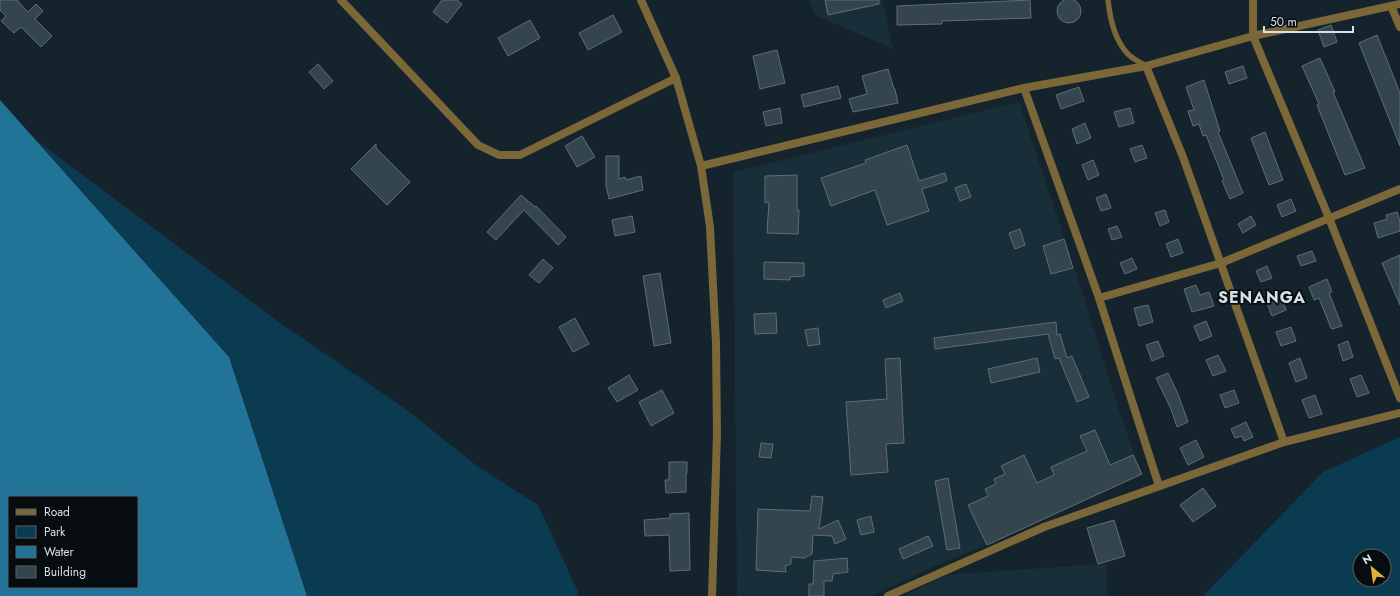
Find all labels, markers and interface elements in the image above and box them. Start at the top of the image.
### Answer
scale bar [1264,8,1353,34]
text: 50 m [1270,13,1297,31]
district label: SENANGA [1218,286,1306,309]
legend [8,496,138,588]
text: Road [44,503,70,521]
text: Park [44,523,66,541]
text: Water [44,543,75,561]
north arrow [1352,548,1392,588]
text: N [1359,550,1375,568]
text: Building [44,563,86,581]

